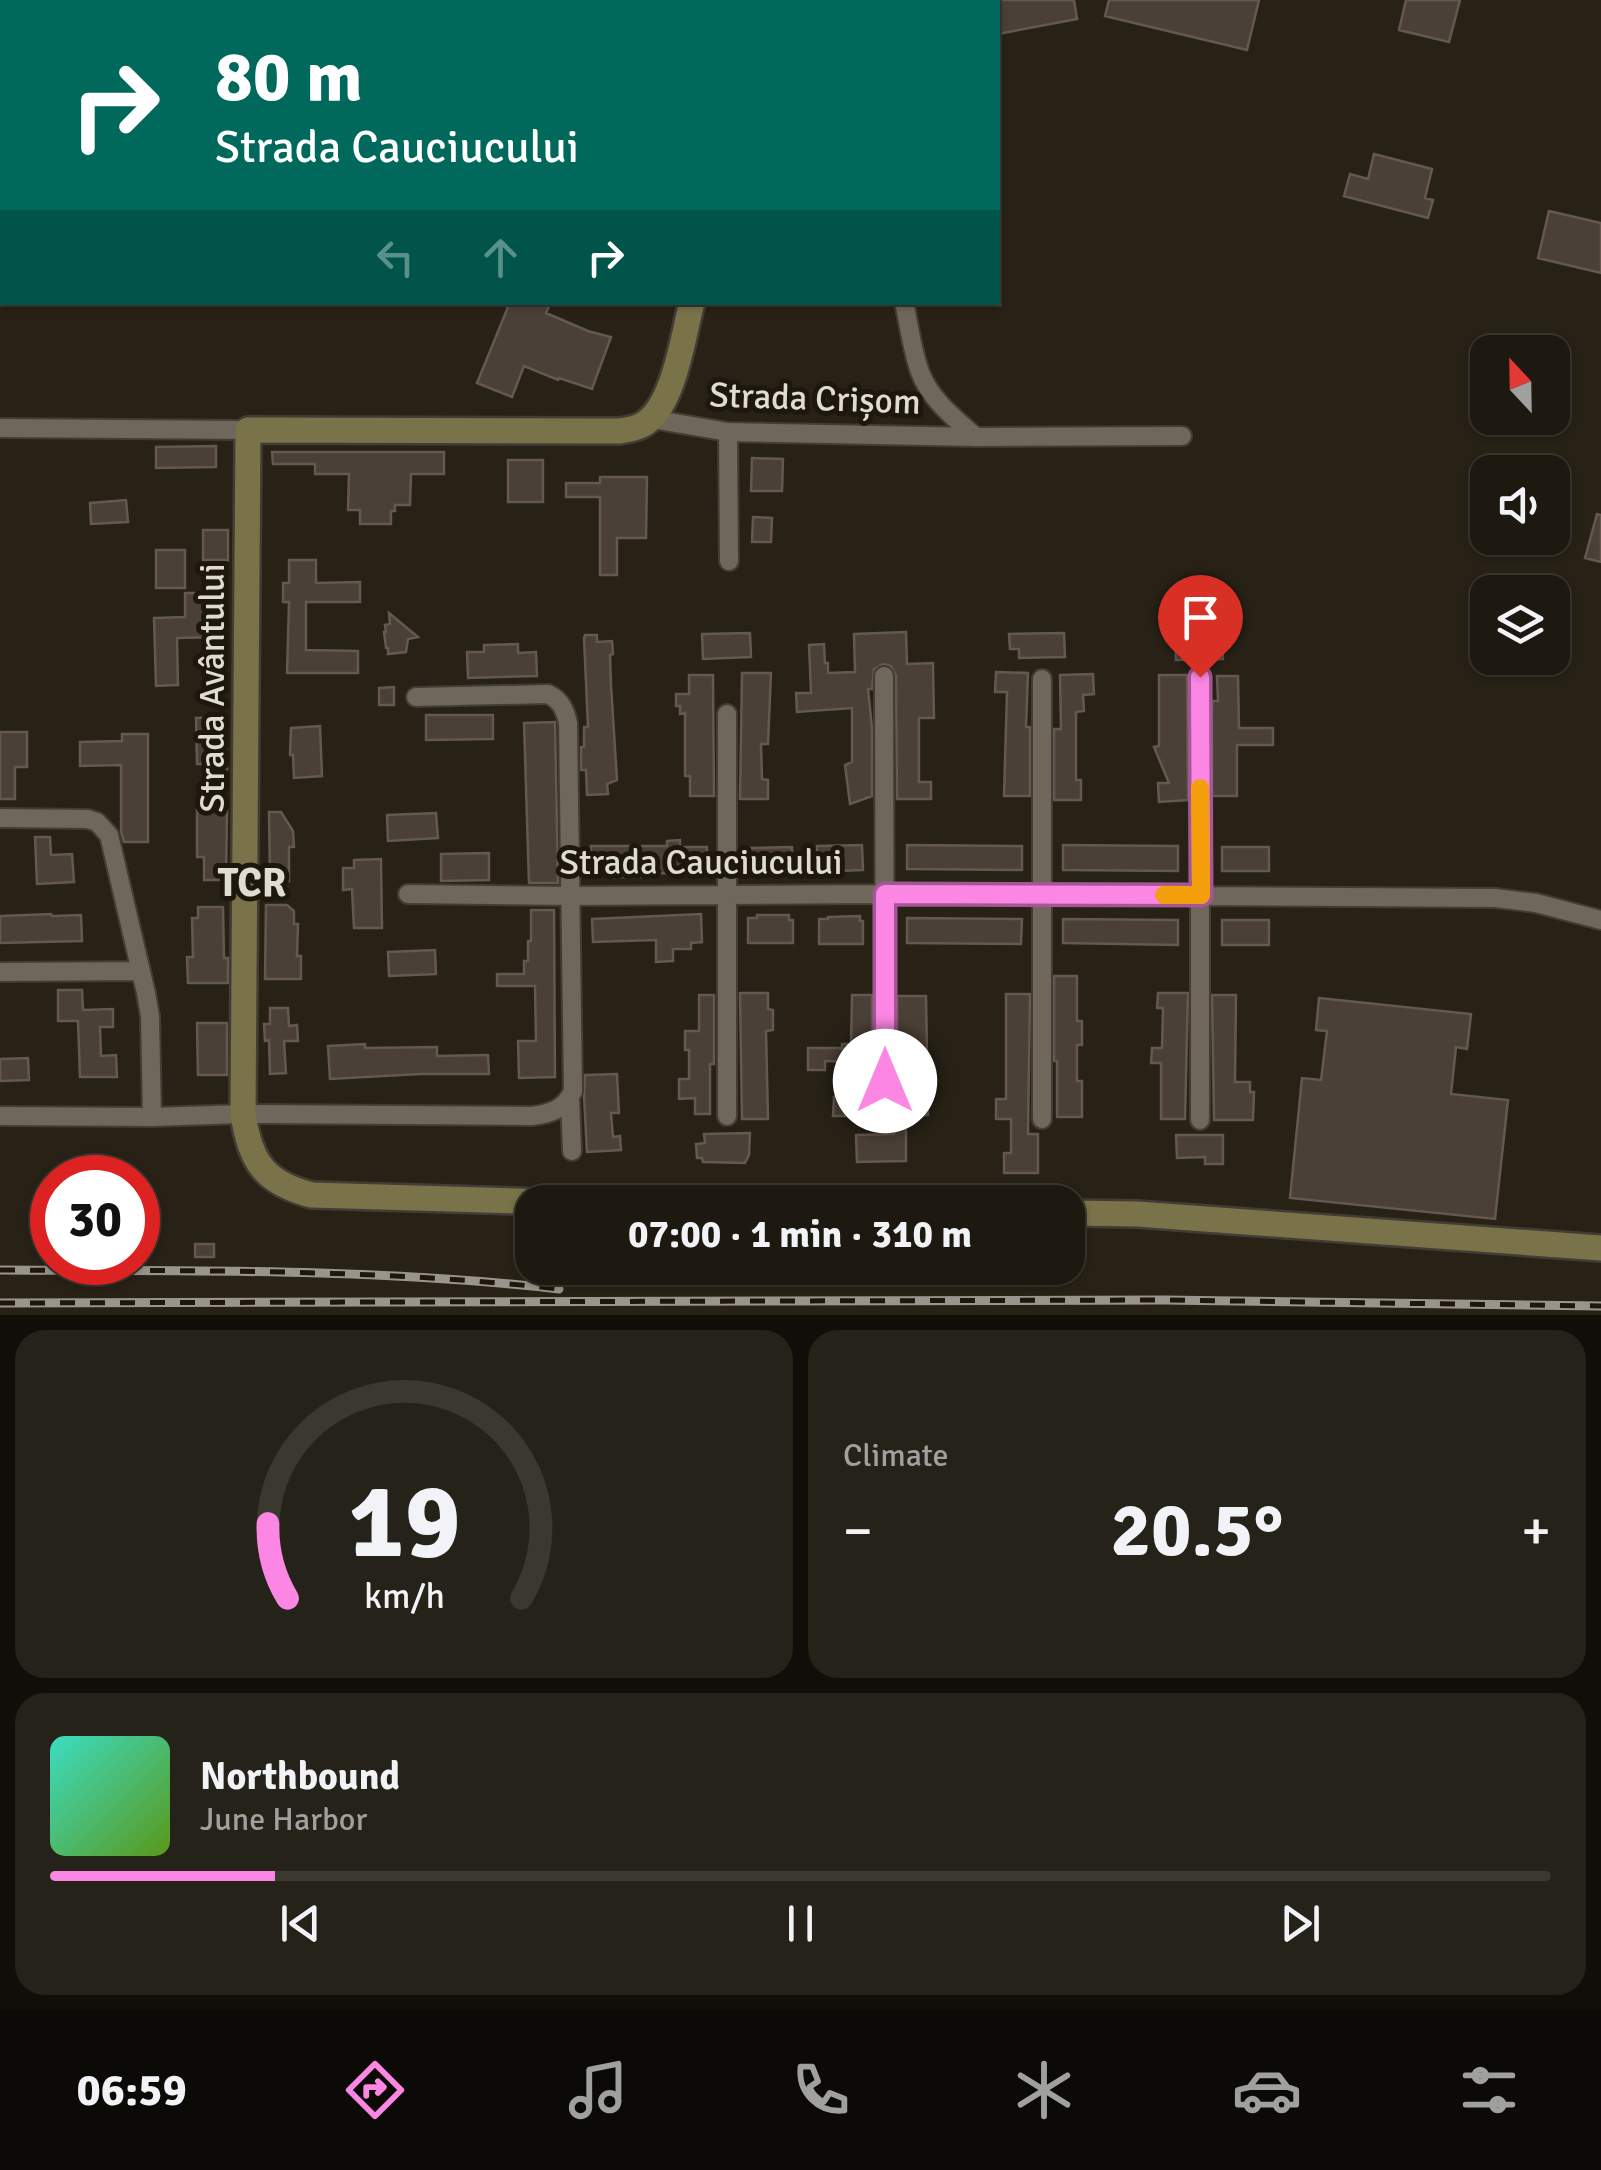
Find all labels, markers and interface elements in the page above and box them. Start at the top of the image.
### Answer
text: 80 m [215,34,363,120]
icon: right [50,40,180,170]
text: Strada Cauciucului [215,120,579,175]
icon: left [368,230,423,285]
icon: ahead [473,230,528,285]
icon: right [578,230,633,285]
north arrow [1470,335,1570,435]
map controls [1470,335,1570,675]
street label: Strada Crișom [709,373,921,424]
button: sound [1470,455,1570,555]
street label: Strada Avântului [191,563,234,813]
pin [1158,575,1243,678]
button: layers [1470,575,1570,675]
icon: arrive [1173,590,1228,645]
street label: Strada Cauciucului [559,841,843,884]
district label: TCR [218,858,287,908]
position arrow [833,1029,937,1133]
speed limit sign: 30 [30,1155,160,1285]
text: 07:00 · 1 min · 310 m [628,1211,972,1258]
text: Climate [843,1436,949,1475]
text: 19 [348,1458,460,1586]
text: 20.5° [1111,1484,1284,1577]
text: − [843,1497,873,1565]
text: + [1521,1497,1551,1565]
text: km/h [364,1574,444,1618]
text: Northbound [200,1753,400,1800]
text: June Harbor [200,1800,367,1839]
icon: previous [273,1896,328,1951]
icon: pause [773,1896,828,1951]
icon: next [1273,1896,1328,1951]
icon: directions [340,2055,410,2125]
icon: music [563,2055,633,2125]
icon: phone [786,2055,856,2125]
icon: climate [1009,2055,1079,2125]
icon: car [1232,2055,1302,2125]
icon: filters [1454,2055,1524,2125]
text: 06:59 [76,2063,187,2118]

